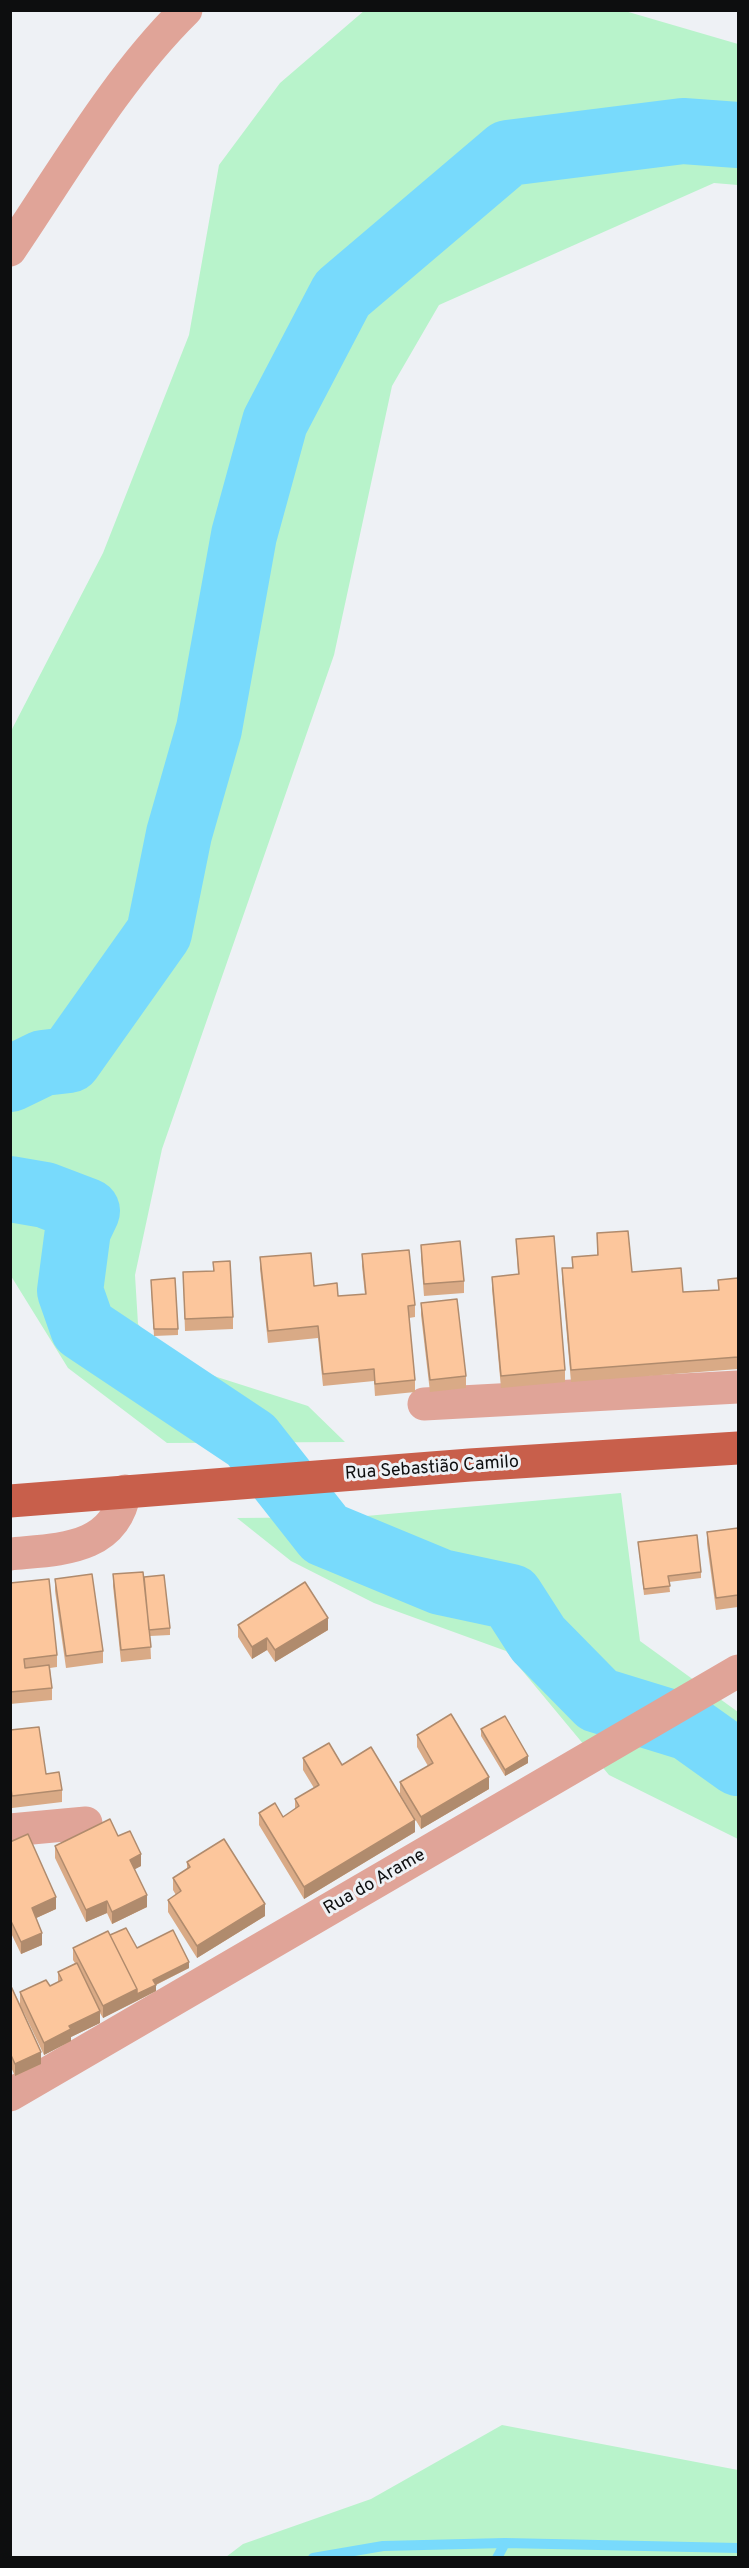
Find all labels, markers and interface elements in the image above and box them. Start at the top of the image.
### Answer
street label: Rua Sebastião Camilo [344,1452,520,1486]
street label: Rua do Arame [320,1845,430,1921]

